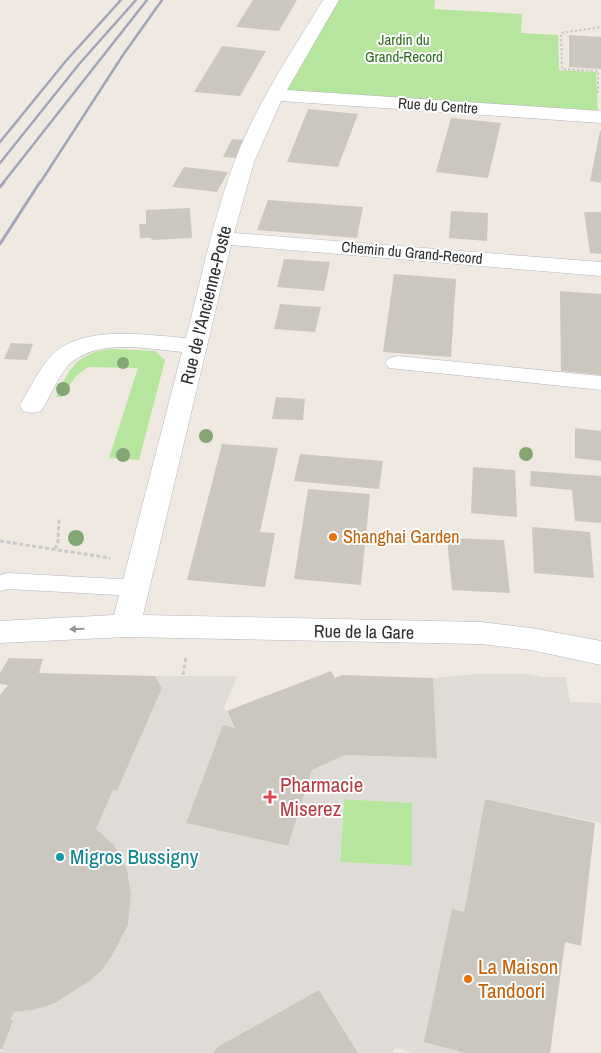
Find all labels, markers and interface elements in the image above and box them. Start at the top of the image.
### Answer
park label: Jardin du Grand-Record [365,29,443,67]
street label: Rue du Centre [397,92,479,119]
street label: Rue de l'Ancienne-Poste [174,223,237,387]
street label: Chemin du Grand-Record [341,236,483,269]
place label: Shanghai Garden [343,524,460,549]
marker: Shanghai Garden [327,531,339,543]
street label: Rue de la Gare [314,618,414,645]
one-way arrow [69,625,85,633]
place label: Pharmacie Miserez [280,770,363,823]
marker: Pharmacie Miserez [264,791,276,803]
place label: Migros Bussigny [70,842,199,871]
marker: Migros Bussigny [54,851,66,863]
place label: La Maison Tandoori [478,952,558,1005]
marker: La Maison Tandoori [462,973,474,985]

